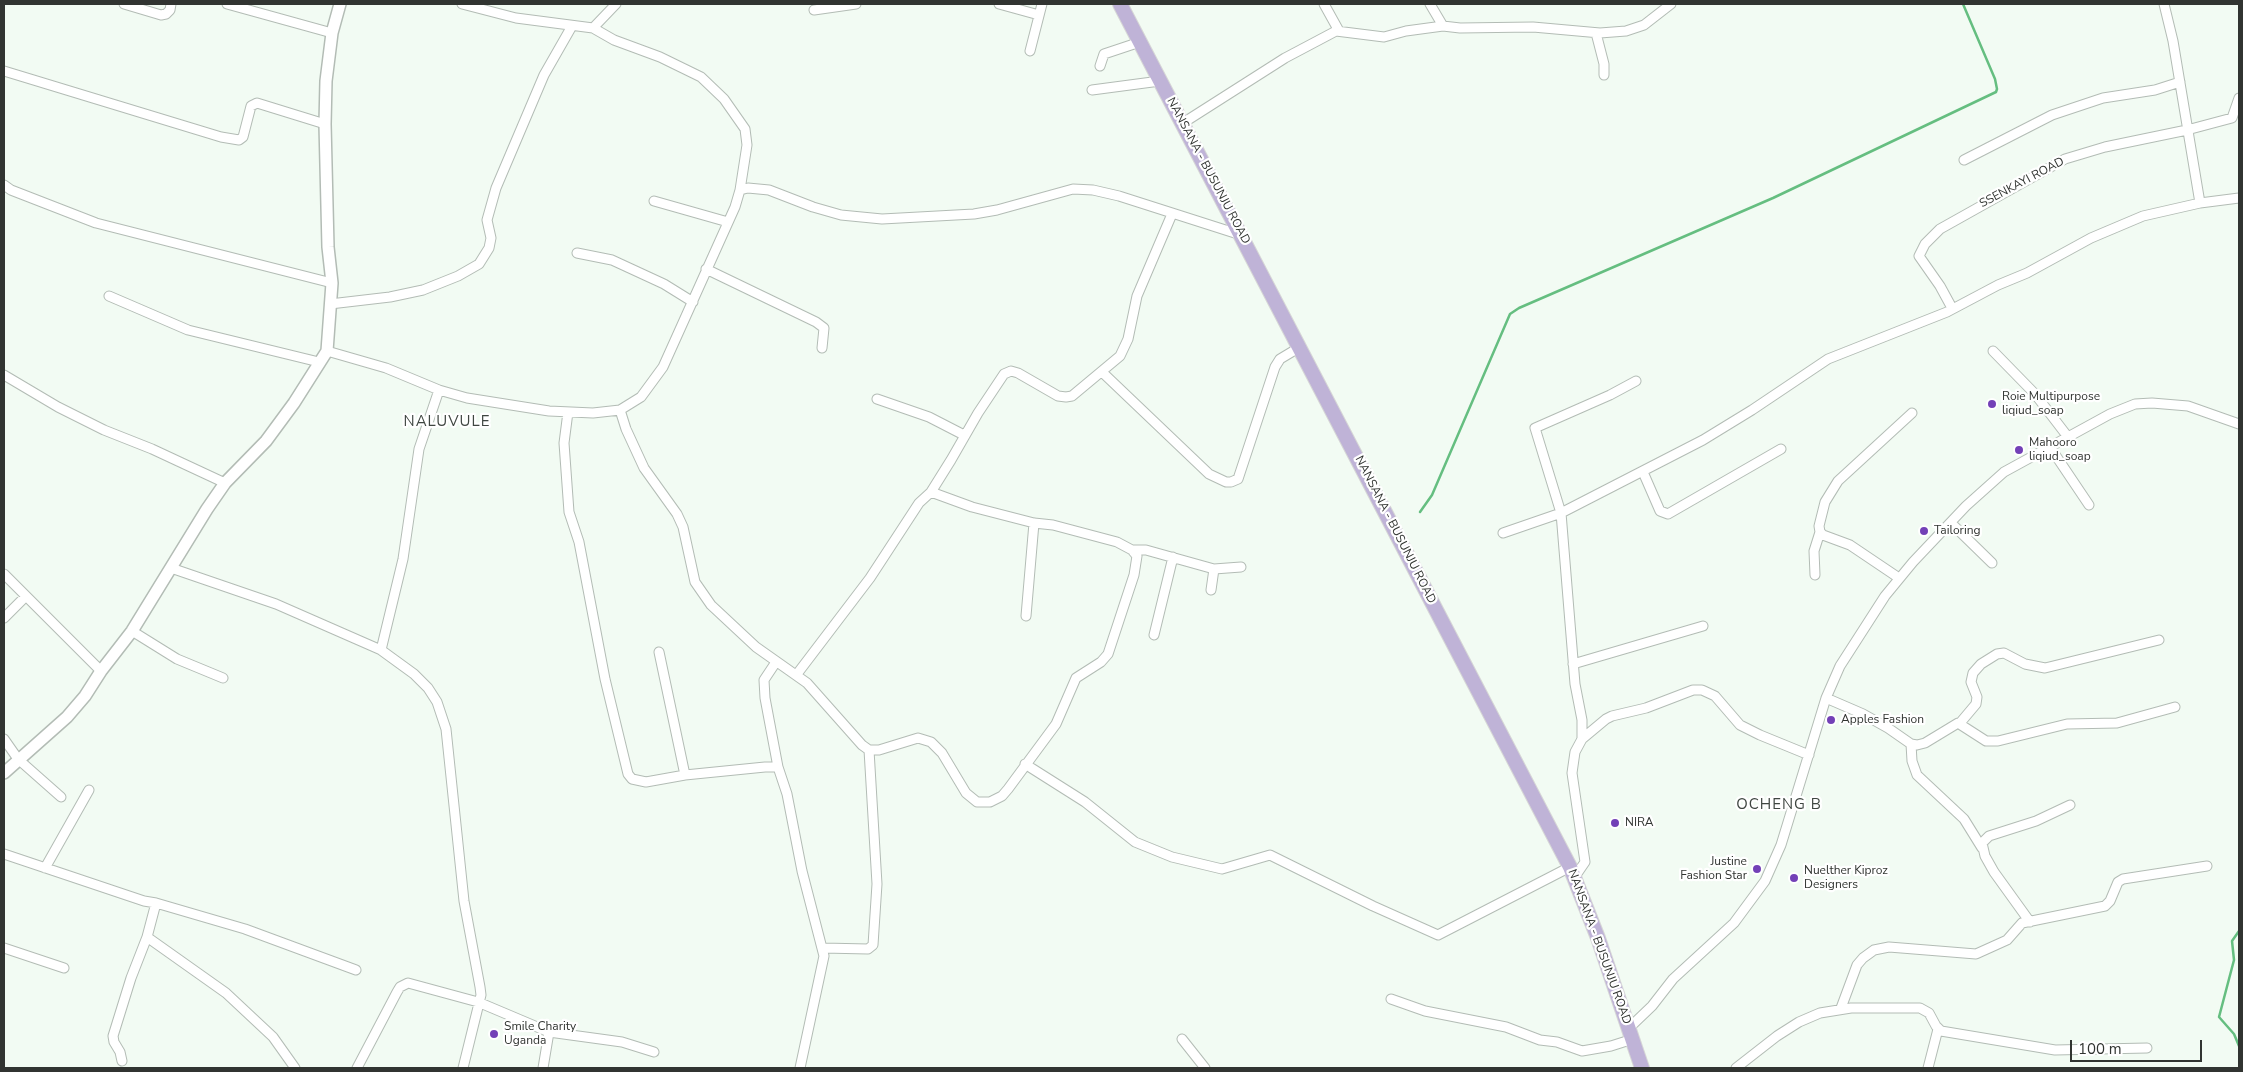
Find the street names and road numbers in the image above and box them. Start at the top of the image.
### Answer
street label: NANSANA - BUSUNJU ROAD [1163,95,1253,247]
street label: SSENKAYI ROAD [1977,155,2067,211]
street label: NANSANA - BUSUNJU ROAD [1351,454,1439,606]
street label: NANSANA - BUSUNJU ROAD [1564,868,1634,1026]

